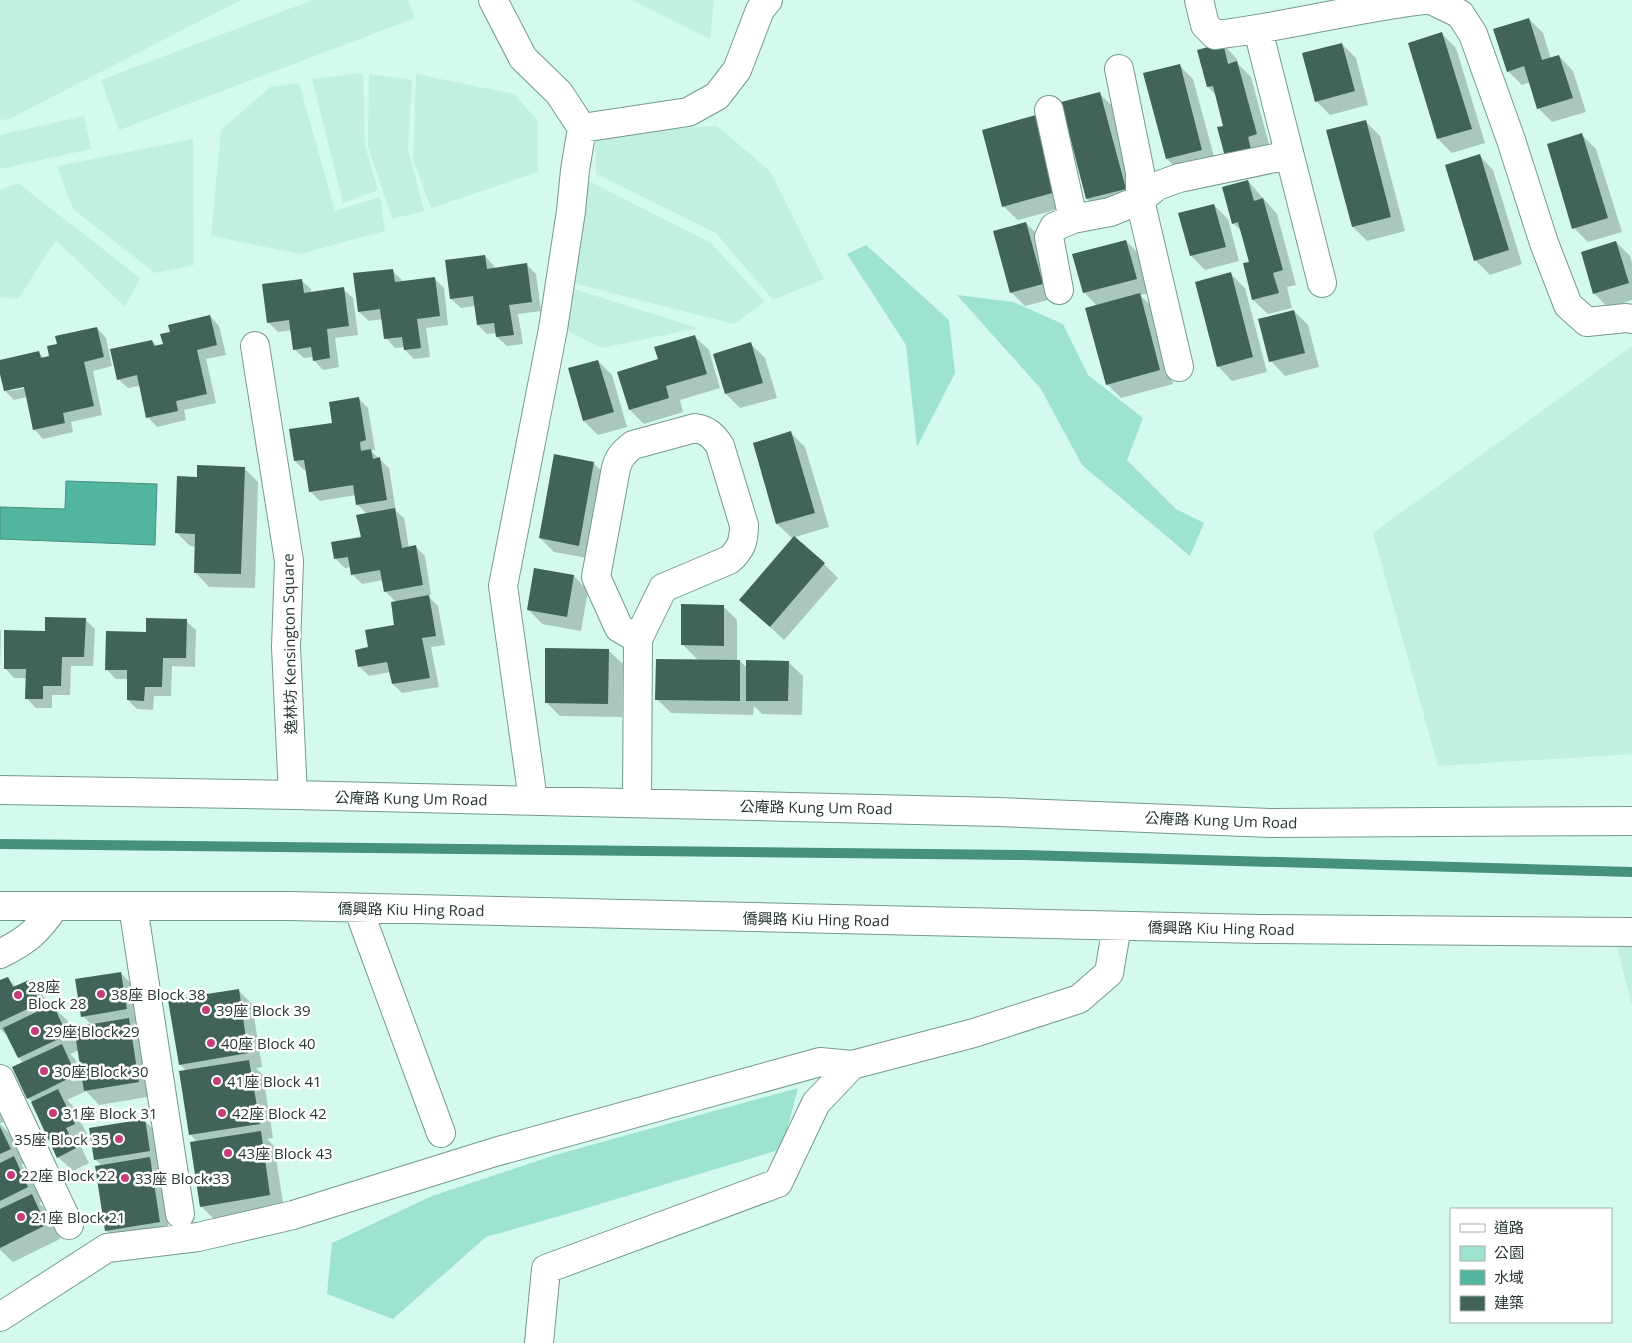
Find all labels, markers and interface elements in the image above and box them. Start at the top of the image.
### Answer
street label: 逸林坊 Kensington Square [277,553,301,735]
street label: 公庵路 Kung Um Road [334,787,488,809]
street label: 公庵路 Kung Um Road [739,796,893,818]
street label: 公庵路 Kung Um Road [1144,807,1298,833]
street label: 僑興路 Kiu Hing Road [337,898,485,920]
street label: 僑興路 Kiu Hing Road [742,908,890,930]
street label: 僑興路 Kiu Hing Road [1147,917,1295,939]
place label: 28座 Block 28 [28,976,87,1013]
place label: 38座 Block 38 [111,984,206,1004]
marker: 38座 Block 38 [95,988,107,1000]
marker: 28座 Block 28 [12,989,24,1001]
place label: 39座 Block 39 [216,1000,311,1020]
marker: 39座 Block 39 [200,1004,212,1016]
place label: 29座 Block 29 [45,1021,140,1041]
marker: 29座 Block 29 [29,1025,41,1037]
place label: 40座 Block 40 [221,1033,316,1053]
marker: 40座 Block 40 [205,1037,217,1049]
place label: 30座 Block 30 [54,1061,149,1081]
marker: 30座 Block 30 [38,1065,50,1077]
place label: 41座 Block 41 [227,1071,322,1091]
marker: 41座 Block 41 [211,1075,223,1087]
place label: 31座 Block 31 [63,1103,158,1123]
place label: 42座 Block 42 [232,1103,327,1123]
marker: 31座 Block 31 [47,1107,59,1119]
marker: 42座 Block 42 [216,1107,228,1119]
place label: 35座 Block 35 [14,1129,109,1149]
marker: 35座 Block 35 [113,1133,125,1145]
place label: 43座 Block 43 [238,1143,333,1163]
marker: 43座 Block 43 [222,1147,234,1159]
place label: 22座 Block 22 [21,1165,116,1185]
place label: 33座 Block 33 [135,1168,230,1188]
marker: 22座 Block 22 [5,1169,17,1181]
marker: 33座 Block 33 [119,1172,131,1184]
place label: 21座 Block 21 [31,1207,126,1227]
legend [1450,1208,1612,1323]
marker: 21座 Block 21 [15,1211,27,1223]
text: 道路 [1494,1217,1524,1237]
text: 公園 [1494,1242,1524,1262]
text: 水域 [1494,1267,1524,1287]
text: 建築 [1494,1292,1524,1312]

